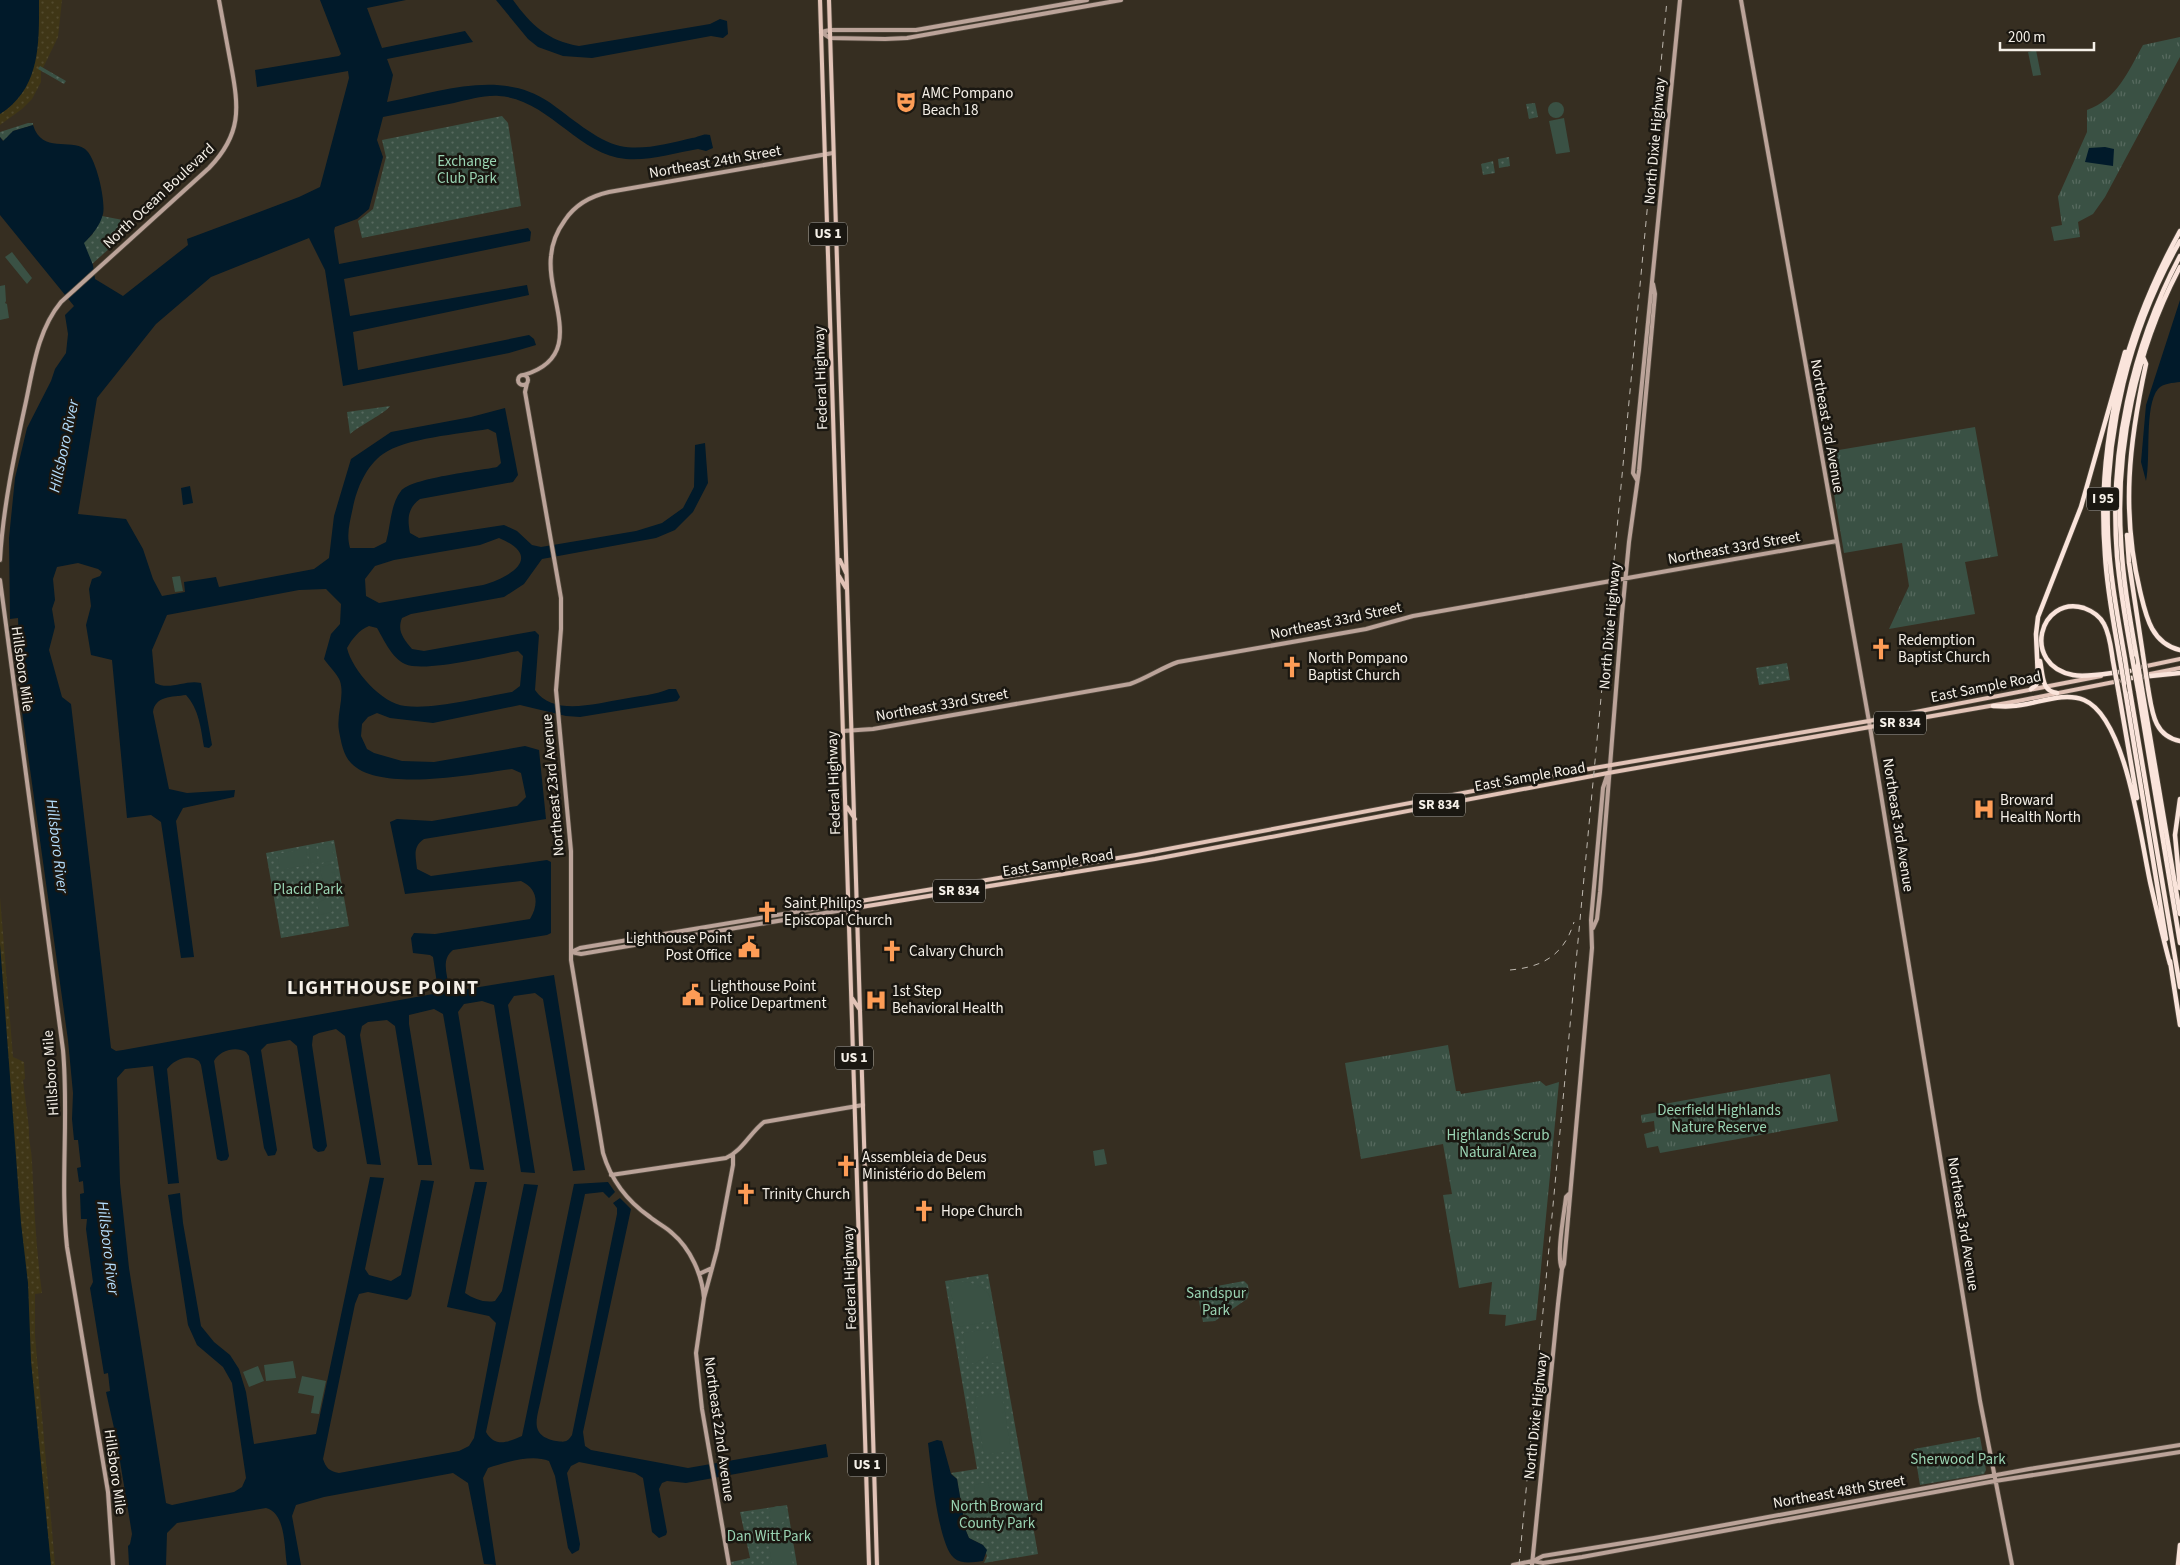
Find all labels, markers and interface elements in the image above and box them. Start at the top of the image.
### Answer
scale bar [2000,20,2094,52]
text: 200 m [2008,27,2046,48]
street label: North Dixie Highway [1639,77,1671,205]
place label: AMC Pompano Beach 18 [922,83,1013,121]
theatre icon: AMC Pompano Beach 18 [893,89,919,115]
street label: North Ocean Boulevard [99,139,219,253]
street label: Northeast 24th Street [647,140,783,184]
park label: Exchange Club Park [437,151,498,189]
road number: US 1 [809,222,847,245]
street label: Federal Highway [809,326,833,430]
street label: Northeast 3rd Avenue [1805,358,1849,494]
water label: Hillsboro River [43,396,85,495]
road number: I 95 [2087,488,2119,510]
street label: Northeast 33rd Street [1666,526,1802,570]
street label: North Dixie Highway [1594,562,1626,690]
street label: Northeast 33rd Street [1268,597,1404,645]
street label: Hillsboro Mile [6,625,38,713]
place label: Redemption Baptist Church [1898,630,1990,668]
church icon: Redemption Baptist Church [1868,636,1894,662]
place label: North Pompano Baptist Church [1308,648,1408,686]
church icon: North Pompano Baptist Church [1279,654,1305,680]
street label: East Sample Road [1929,666,2043,708]
street label: Northeast 33rd Street [874,683,1010,727]
road number: SR 834 [1874,711,1926,734]
street label: Northeast 23rd Avenue [536,713,570,857]
street label: Federal Highway [822,731,846,835]
street label: East Sample Road [1473,757,1587,797]
street label: Northeast 3rd Avenue [1877,757,1919,893]
place label: Broward Health North [2000,790,2081,828]
road number: SR 834 [1413,794,1465,816]
hospital icon: Broward Health North [1971,796,1997,822]
water label: Hillsboro River [40,798,74,896]
street label: East Sample Road [1001,844,1115,882]
park label: Placid Park [273,879,343,900]
road number: SR 834 [933,879,985,902]
place label: Saint Philips Episcopal Church [784,893,892,931]
church icon: Saint Philips Episcopal Church [754,899,780,925]
place label: Lighthouse Point Post Office [626,928,732,966]
public building icon: Lighthouse Point Post Office [736,934,762,960]
church icon: Calvary Church [879,938,905,964]
place label: Calvary Church [909,941,1004,962]
district label: LIGHTHOUSE POINT [287,974,479,1002]
place label: Lighthouse Point Police Department [710,976,827,1014]
place label: 1st Step Behavioral Health [892,981,1004,1019]
public building icon: Lighthouse Point Police Department [680,982,706,1008]
hospital icon: 1st Step Behavioral Health [863,987,889,1013]
street label: Hillsboro Mile [38,1029,64,1117]
road number: US 1 [835,1046,873,1070]
park label: Deerfield Highlands Nature Reserve [1657,1100,1781,1138]
park label: Highlands Scrub Natural Area [1447,1125,1549,1163]
place label: Assembleia de Deus Ministério do Belem [862,1147,987,1185]
church icon: Assembleia de Deus Ministério do Belem [833,1153,859,1179]
street label: Northeast 3rd Avenue [1942,1156,1984,1292]
church icon: Trinity Church [733,1181,759,1207]
place label: Trinity Church [762,1184,850,1205]
church icon: Hope Church [911,1198,937,1224]
water label: Hillsboro River [91,1200,125,1298]
place label: Hope Church [941,1201,1023,1222]
street label: Federal Highway [838,1226,862,1330]
park label: Sandspur Park [1186,1283,1247,1321]
street label: North Dixie Highway [1519,1352,1553,1480]
street label: Northeast 22nd Avenue [698,1355,740,1503]
street label: Hillsboro Mile [99,1428,131,1516]
park label: Sherwood Park [1910,1449,2006,1470]
road number: US 1 [848,1454,886,1476]
street label: Northeast 48th Street [1771,1470,1907,1514]
park label: North Broward County Park [951,1496,1043,1534]
park label: Dan Witt Park [727,1526,812,1547]

